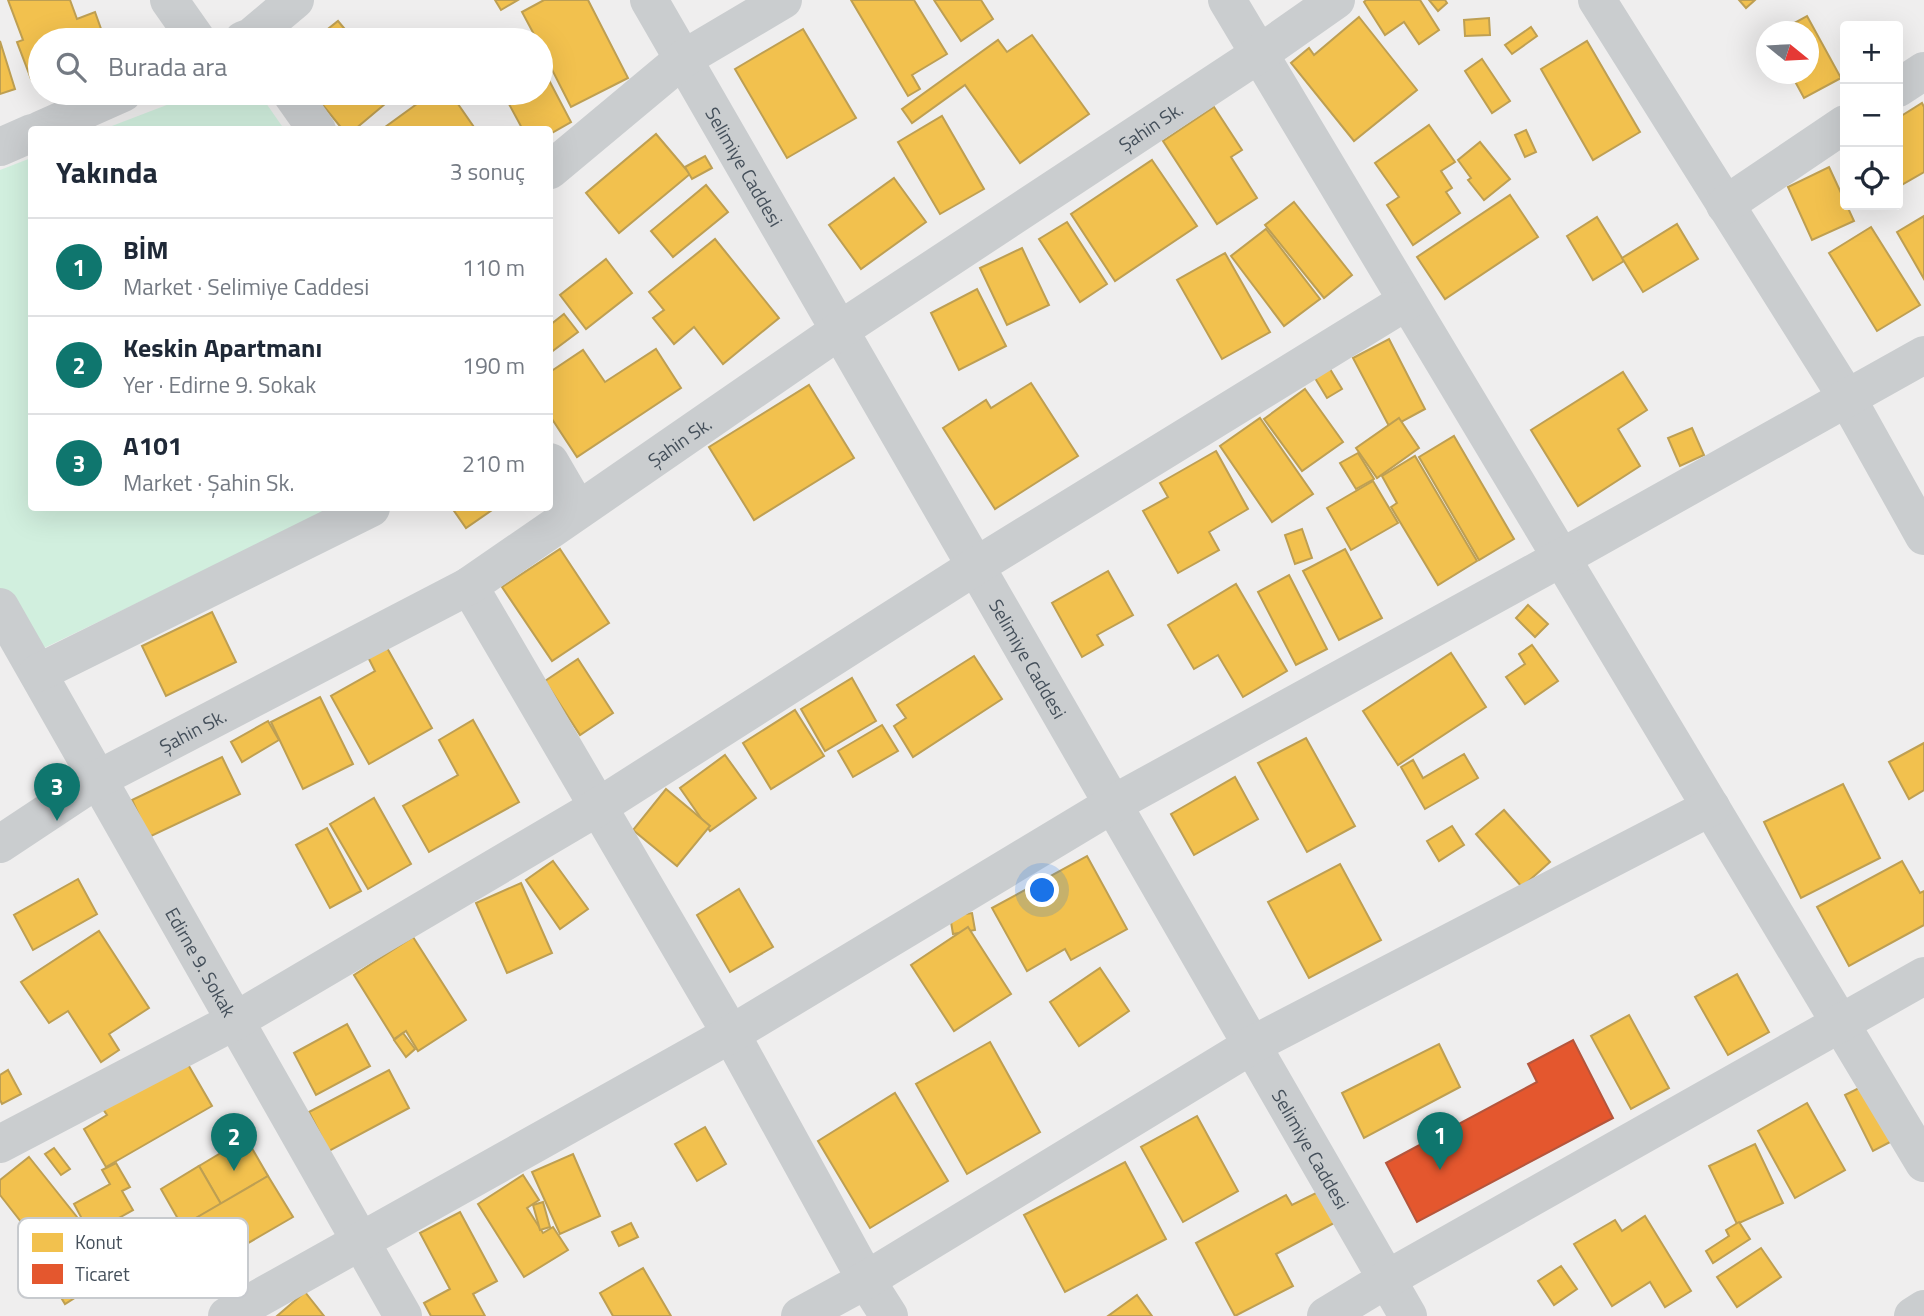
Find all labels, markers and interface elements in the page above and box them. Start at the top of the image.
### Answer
north arrow [1756,21,1819,84]
map controls [1840,21,1903,210]
button: + [1840,21,1903,84]
search box [28,28,553,105]
text: Burada ara [108,47,227,86]
icon: search [52,48,90,86]
button: − [1840,84,1903,147]
street label: Şahin Sk. [1112,94,1188,158]
street label: Selimiye Caddesi [699,101,791,232]
button: locate [1840,147,1903,210]
text: Yakında [56,149,158,195]
text: 3 sonuç [450,154,525,189]
text: BİM [123,230,169,269]
text: 1 [73,250,85,285]
text: 110 m [462,250,525,285]
text: Market · Selimiye Caddesi [123,269,369,304]
text: Keskin Apartmanı [123,328,322,367]
text: 2 [73,348,85,383]
text: 190 m [462,348,525,383]
text: Yer · Edirne 9. Sokak [123,367,316,402]
street label: Şahin Sk. [641,409,717,473]
text: A101 [123,426,182,465]
text: 3 [73,446,85,481]
text: 210 m [462,446,525,481]
text: Market · Şahin Sk. [123,465,295,500]
street label: Selimiye Caddesi [983,593,1075,724]
street label: Şahin Sk. [154,700,231,759]
pin: 3 [34,763,80,821]
your location [1025,873,1059,907]
street label: Edirne 9. Sokak [159,901,244,1022]
street label: Selimiye Caddesi [1265,1083,1358,1214]
pin: 1 [1417,1112,1463,1170]
pin: 2 [211,1113,257,1171]
legend [18,1218,248,1298]
text: Konut [75,1227,123,1256]
text: Ticaret [75,1259,130,1288]

